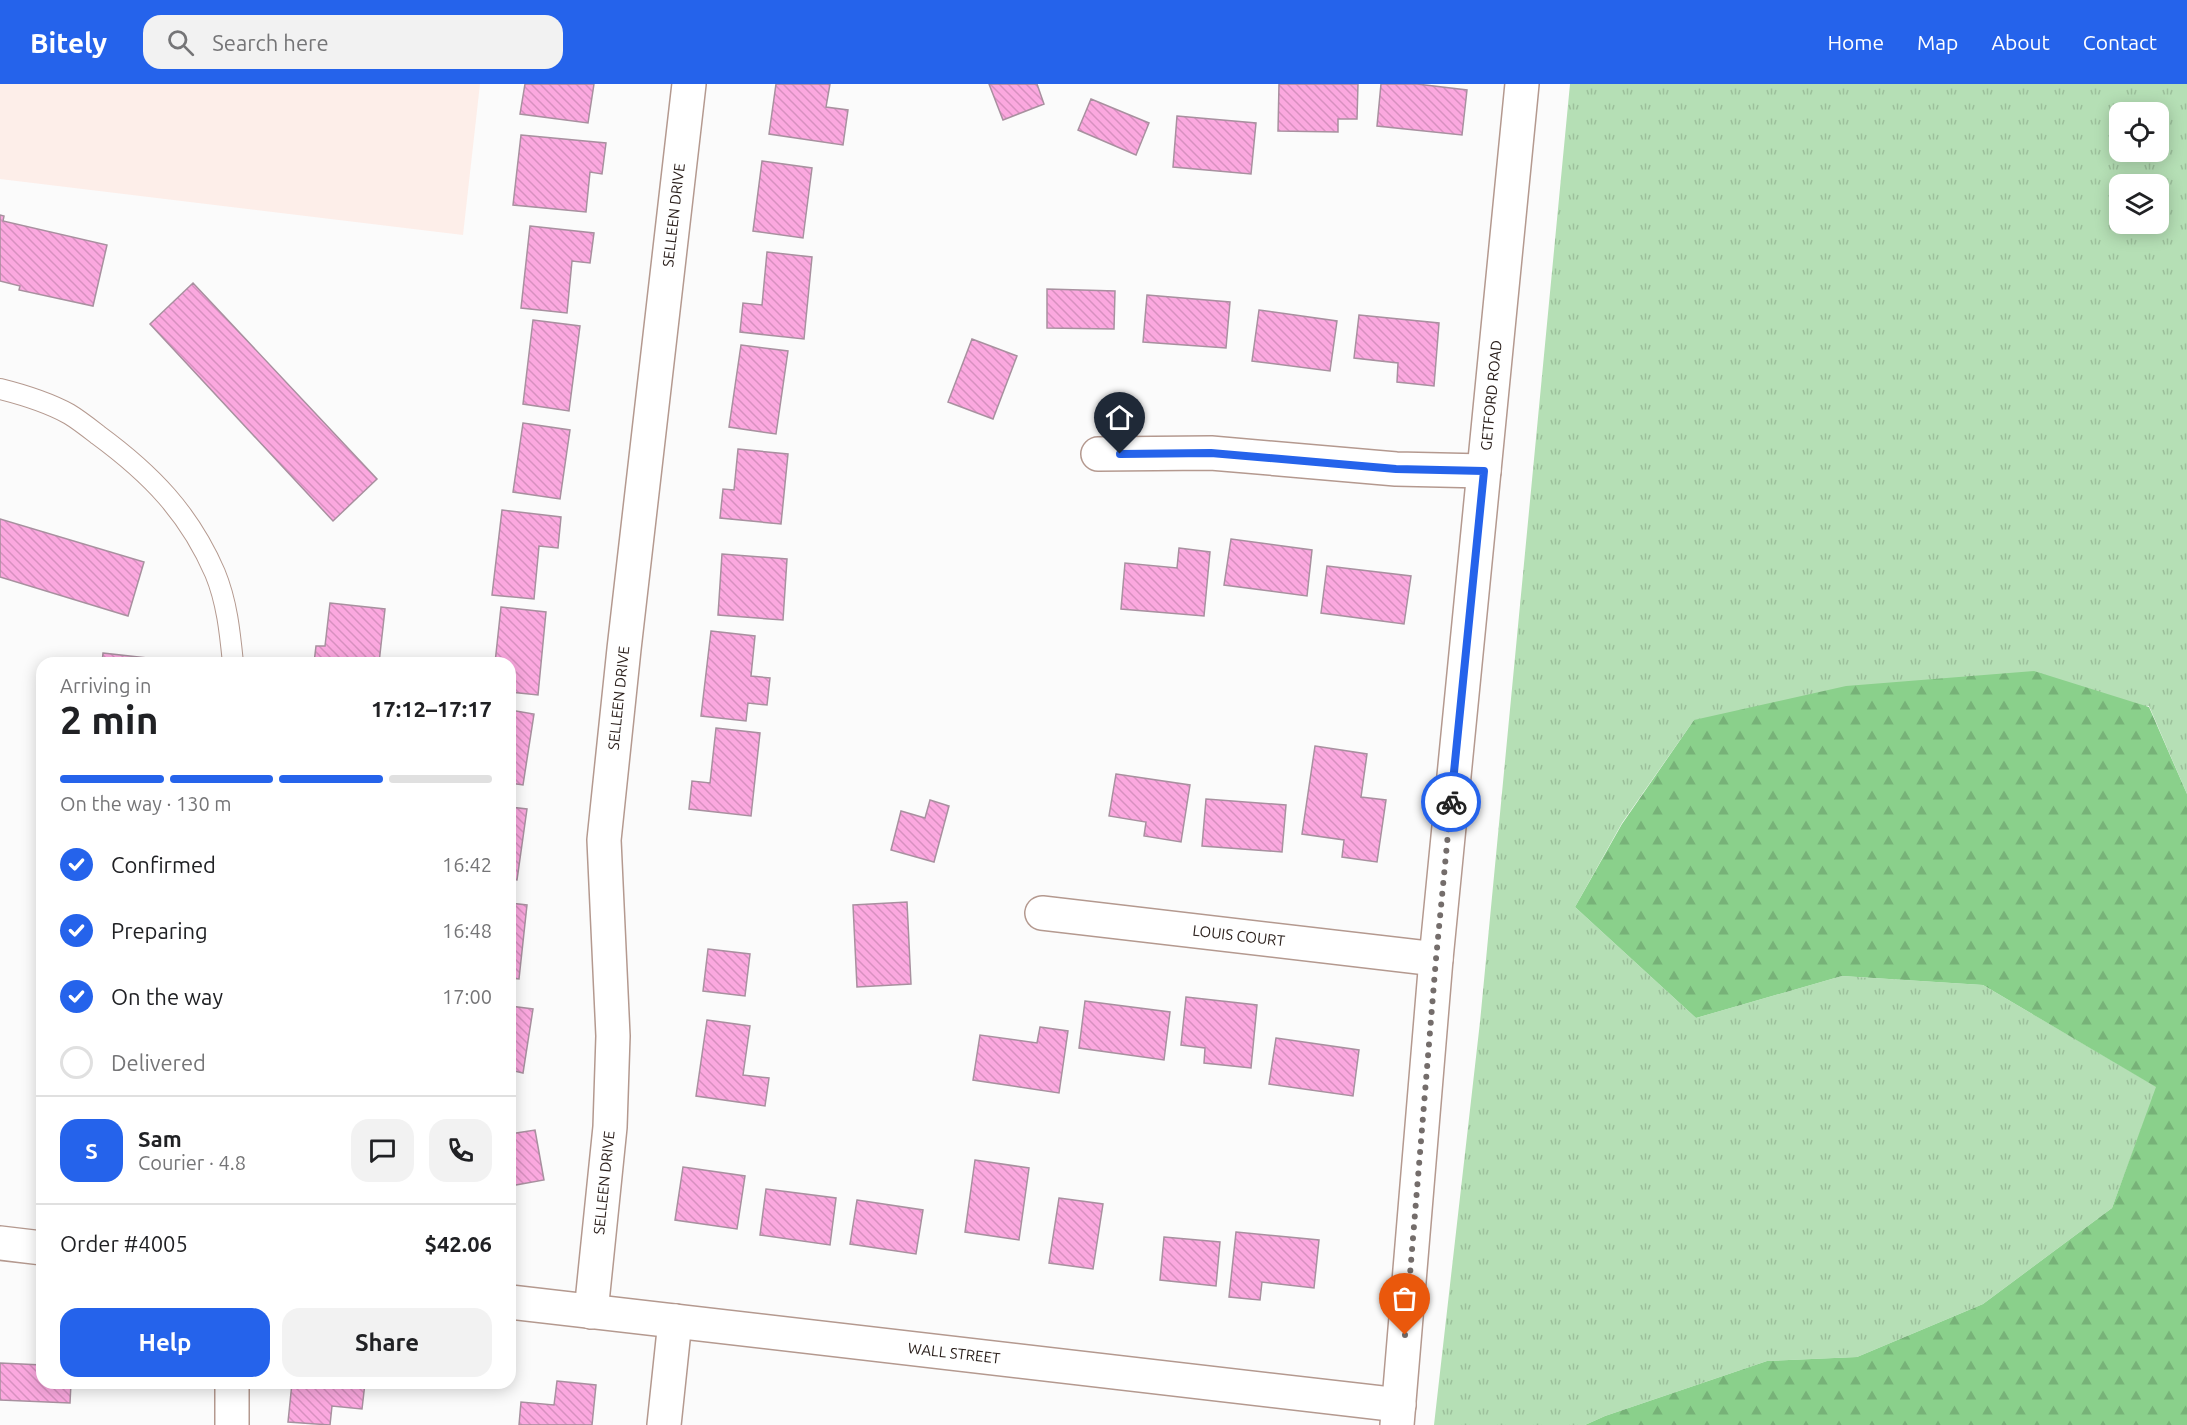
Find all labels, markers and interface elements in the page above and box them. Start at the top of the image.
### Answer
search box [143,15,563,69]
icon: search [164,26,197,59]
text: Bitely [30,27,107,58]
text: Search here [212,30,329,55]
text: Home [1827,30,1884,54]
text: Map [1917,30,1958,54]
text: About [1991,30,2050,54]
text: Contact [2083,30,2157,54]
map controls [2109,102,2169,234]
button: locate [2109,102,2169,162]
street label: SELLEEN DRIVE [659,162,688,268]
button: layers [2109,174,2169,234]
street label: GETFORD ROAD [1477,339,1505,451]
pin [1094,392,1145,454]
icon: home [1103,401,1136,434]
street label: SELLEEN DRIVE [604,645,632,751]
text: Arriving in [60,674,151,697]
text: 17:12–17:17 [371,696,492,721]
text: 2 min [60,698,159,741]
courier [1421,772,1481,832]
icon: bike [1435,786,1468,819]
text: On the way · 130 m [60,792,232,815]
icon: check [60,848,93,881]
text: Confirmed [111,852,216,877]
text: 16:42 [442,853,492,876]
icon: check [60,914,93,947]
text: Preparing [111,918,208,943]
text: 16:48 [442,919,492,942]
street label: LOUIS COURT [1192,922,1286,949]
icon: check [60,980,93,1013]
text: On the way [111,984,223,1009]
text: 17:00 [442,985,492,1008]
text: Delivered [111,1050,206,1075]
button: chat [351,1119,414,1182]
button: phone [429,1119,492,1182]
text: Sam [138,1126,182,1151]
street label: SELLEEN DRIVE [590,1130,618,1235]
text: S [85,1138,98,1163]
text: Courier · 4.8 [138,1151,246,1174]
text: Order #4005 [60,1231,188,1256]
text: $42.06 [425,1231,492,1256]
pin [1379,1273,1430,1335]
icon: bag [1388,1282,1421,1315]
button: Help [60,1308,270,1377]
button: Share [282,1308,492,1377]
street label: WALL STREET [907,1339,1002,1367]

